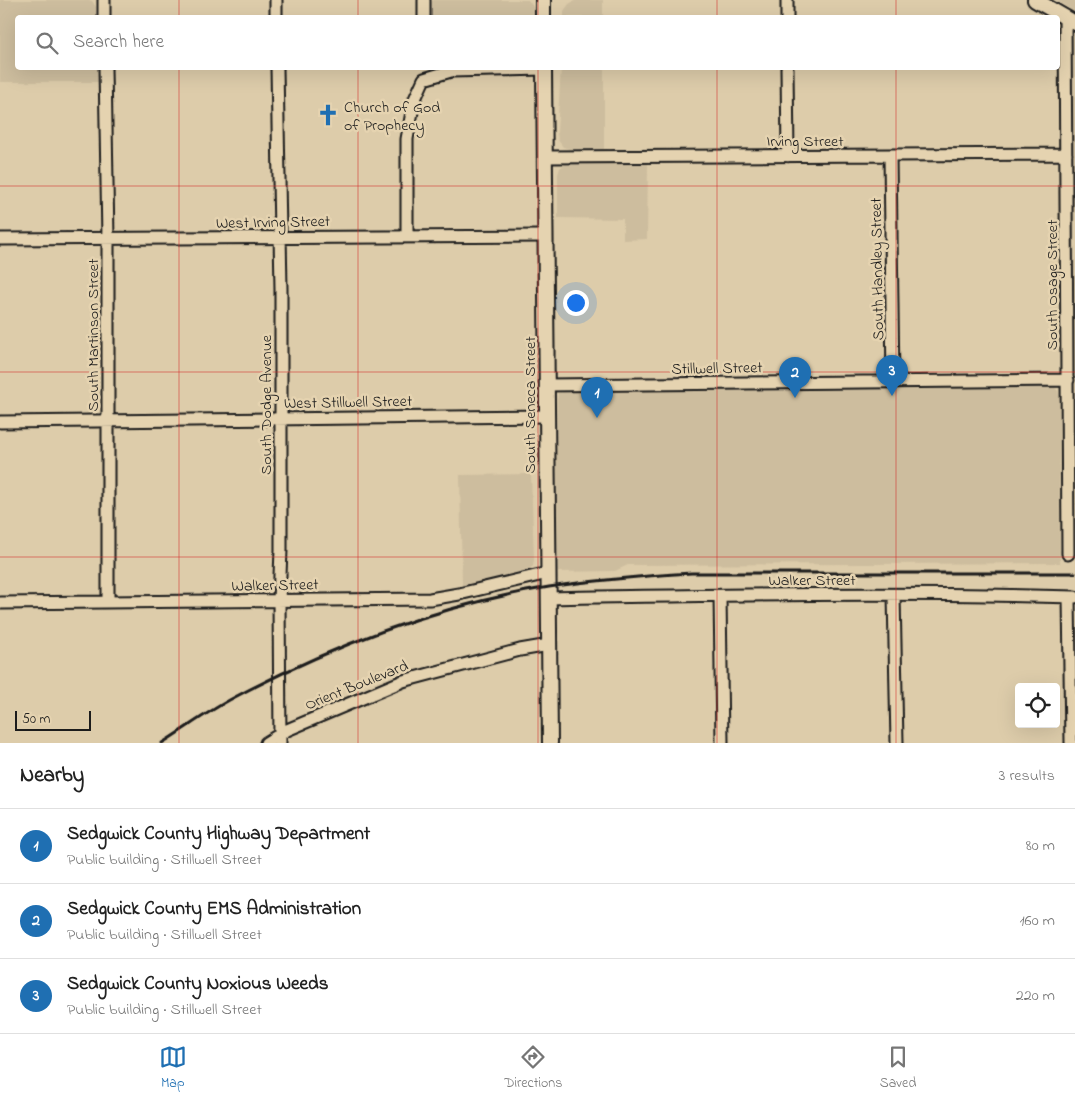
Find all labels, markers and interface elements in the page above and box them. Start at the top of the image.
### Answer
search box [15,15,1060,70]
icon: search [33,29,61,57]
text: Search here [73,29,164,56]
place label: Church of God of Prophecy [344,96,440,138]
church icon: Church of God of Prophecy [315,102,341,128]
street label: Irving Street [766,130,844,154]
street label: South Handley Street [865,197,891,340]
street label: West Irving Street [216,210,331,236]
street label: South Osage Street [1041,219,1065,350]
street label: South Martinson Street [82,258,106,411]
your location [563,290,589,316]
street label: South Dodge Avenue [255,334,279,475]
street label: South Seneca Street [519,336,543,474]
pin: 3 [876,355,908,396]
street label: Stillwell Street [671,356,763,382]
pin: 2 [779,357,811,398]
pin: 1 [581,377,613,418]
street label: West Stillwell Street [284,390,413,416]
street label: Walker Street [768,569,856,593]
street label: Walker Street [231,573,319,599]
street label: Orient Boulevard [301,654,412,718]
map controls [1015,683,1060,728]
button: locate [1015,683,1060,728]
scale bar [15,708,91,731]
text: 50 m [22,709,50,730]
text: Nearby [20,761,84,791]
text: 3 results [999,764,1055,788]
text: Sedgwick County Highway Department [67,821,370,848]
text: 1 [33,834,39,858]
text: 80 m [1026,834,1055,858]
text: Public building · Stillwell Street [67,848,262,872]
text: Sedgwick County EMS Administration [67,896,361,923]
text: 2 [32,909,40,933]
text: 160 m [1020,909,1055,933]
text: Public building · Stillwell Street [67,923,262,947]
text: Sedgwick County Noxious Weeds [67,971,328,998]
text: 3 [33,984,39,1008]
text: 220 m [1016,984,1055,1008]
text: Public building · Stillwell Street [67,998,262,1022]
tab: Map [159,1043,187,1094]
tab: Directions [504,1043,562,1094]
tab: Saved [880,1043,916,1094]

